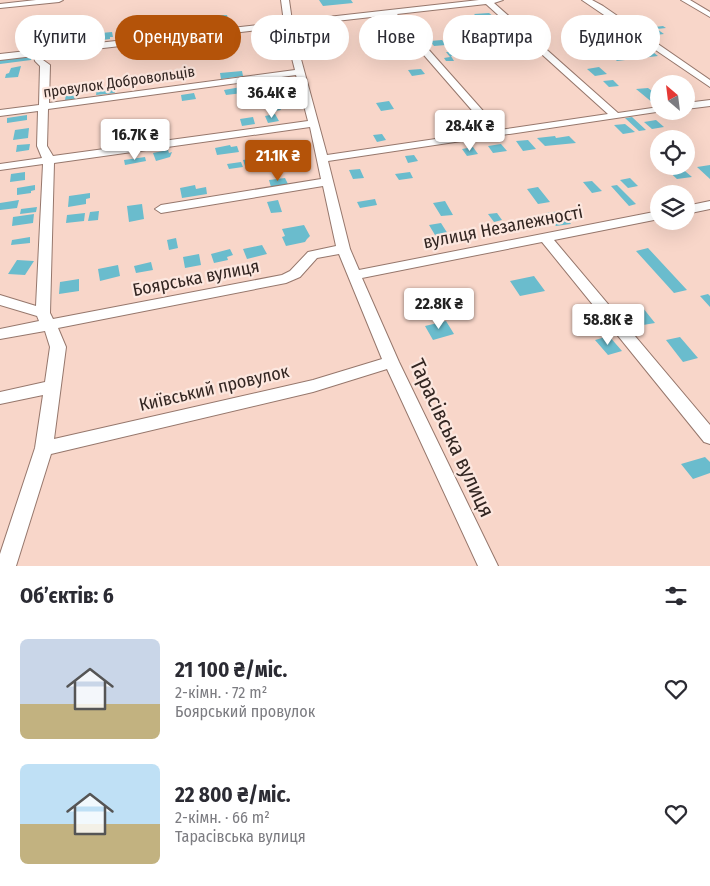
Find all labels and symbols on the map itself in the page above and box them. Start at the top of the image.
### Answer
street label: провулок Добровольців [42,62,196,102]
north arrow [650,75,695,120]
pin: 36.4K ₴ [226,76,318,119]
pin: 28.4K ₴ [424,110,516,152]
pin: 16.7K ₴ [89,119,181,161]
pin: 21.1K ₴ [232,140,324,182]
street label: вулиця Незалежності [421,201,585,253]
street label: Боярська вулиця [131,255,261,301]
pin: 22.8K ₴ [393,288,485,330]
pin: 58.8K ₴ [562,304,654,346]
street label: Тарасівська вулиця [404,355,500,521]
street label: Київський провулок [137,360,292,416]

